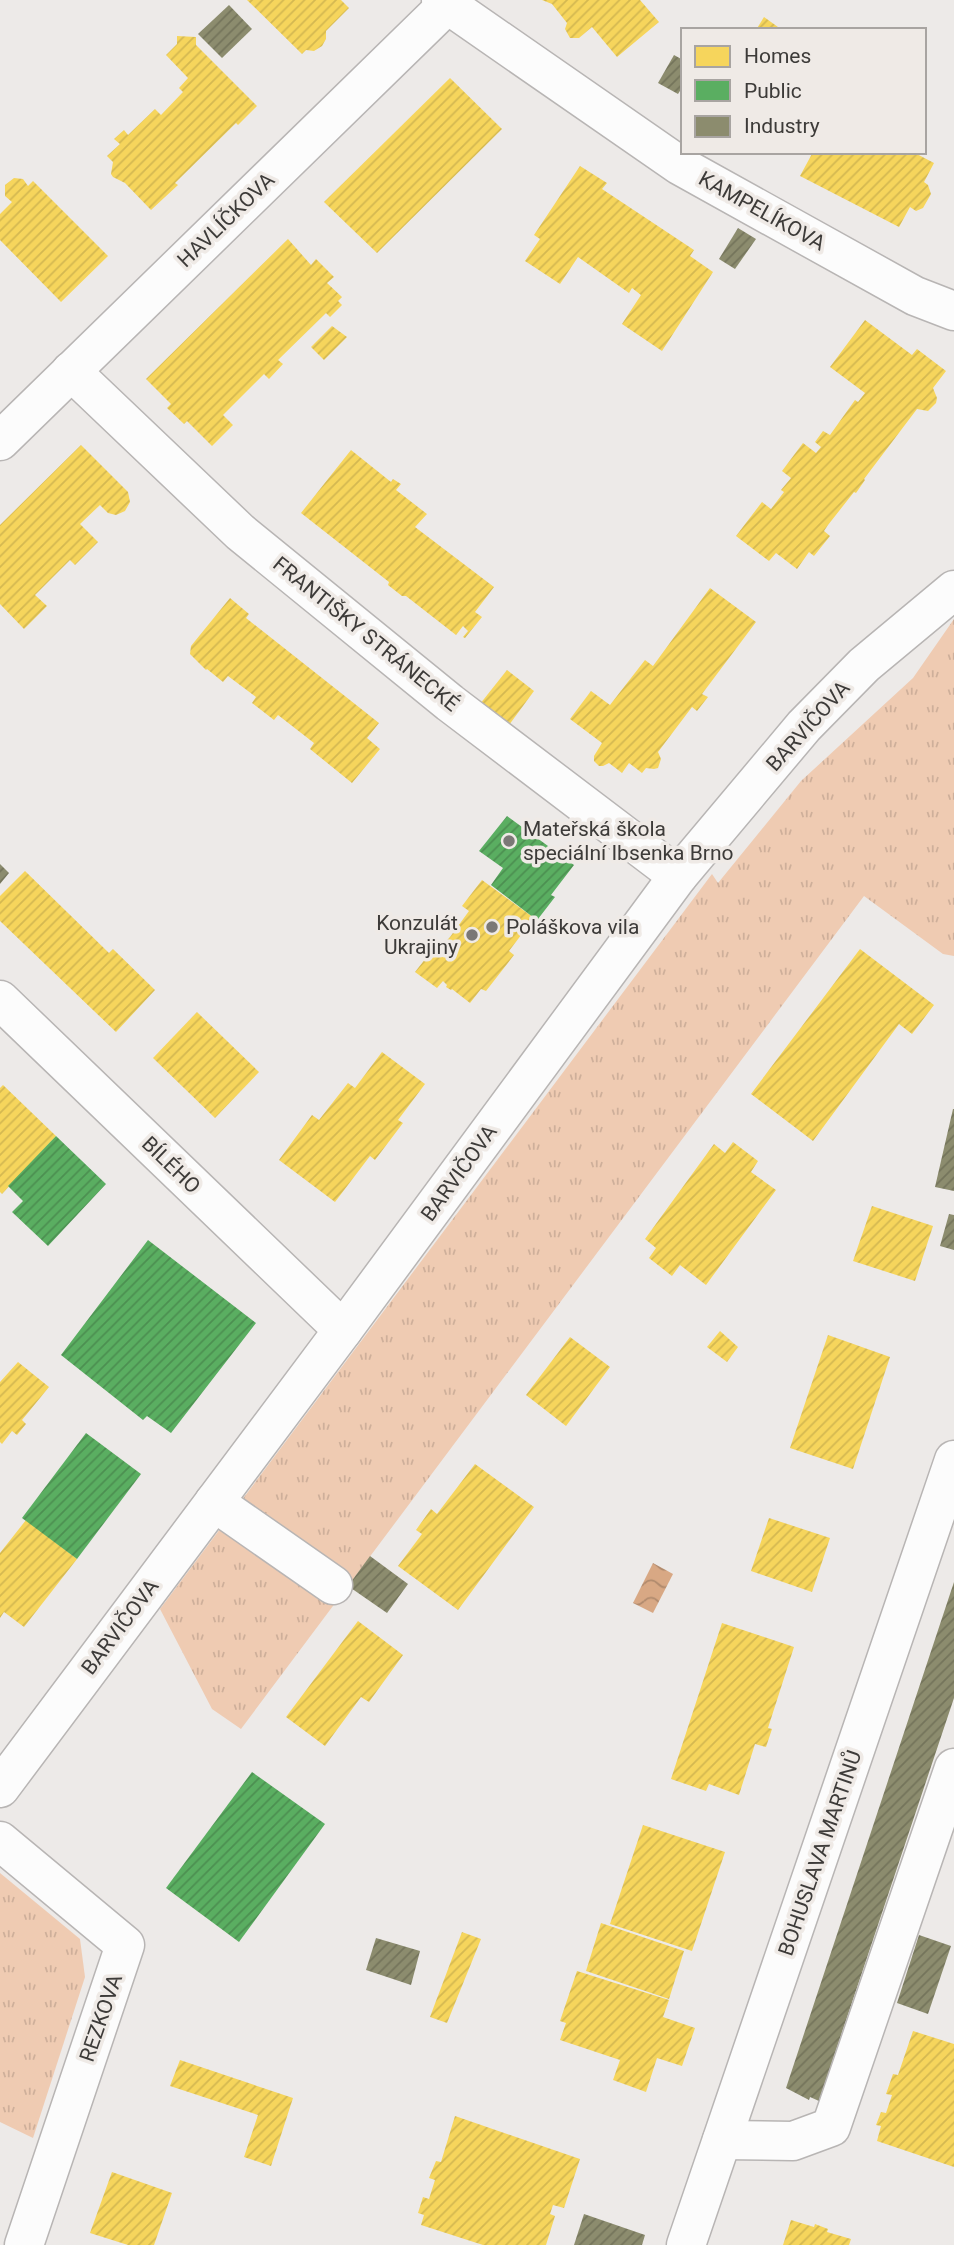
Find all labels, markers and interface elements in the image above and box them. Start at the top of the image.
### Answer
legend [681,28,926,154]
text: Homes [744,44,811,68]
text: Public [744,79,802,103]
text: Industry [744,114,820,138]
street label: KAMPELÍKOVA [695,166,830,256]
street label: HAVLÍČKOVA [173,168,280,272]
street label: FRANTIŠKY STRÁNECKÉ [268,552,464,716]
street label: BARVIČOVA [761,676,855,776]
place label: Mateřská škola speciální Ibsenka Brno [523,817,734,865]
marker: Mateřská škola speciální Ibsenka Brno [501,833,517,849]
place label: Konzulát Ukrajiny [376,911,458,959]
place label: Poláškova vila [506,915,639,939]
marker: Poláškova vila [484,919,500,935]
marker: Konzulát Ukrajiny [464,927,480,943]
street label: BARVIČOVA [416,1120,502,1226]
street label: BÍLÉHO [137,1132,205,1198]
street label: BARVIČOVA [76,1574,164,1679]
street label: BOHUSLAVA MARTINŮ [773,1747,866,1959]
street label: REZKOVA [75,1971,127,2065]

